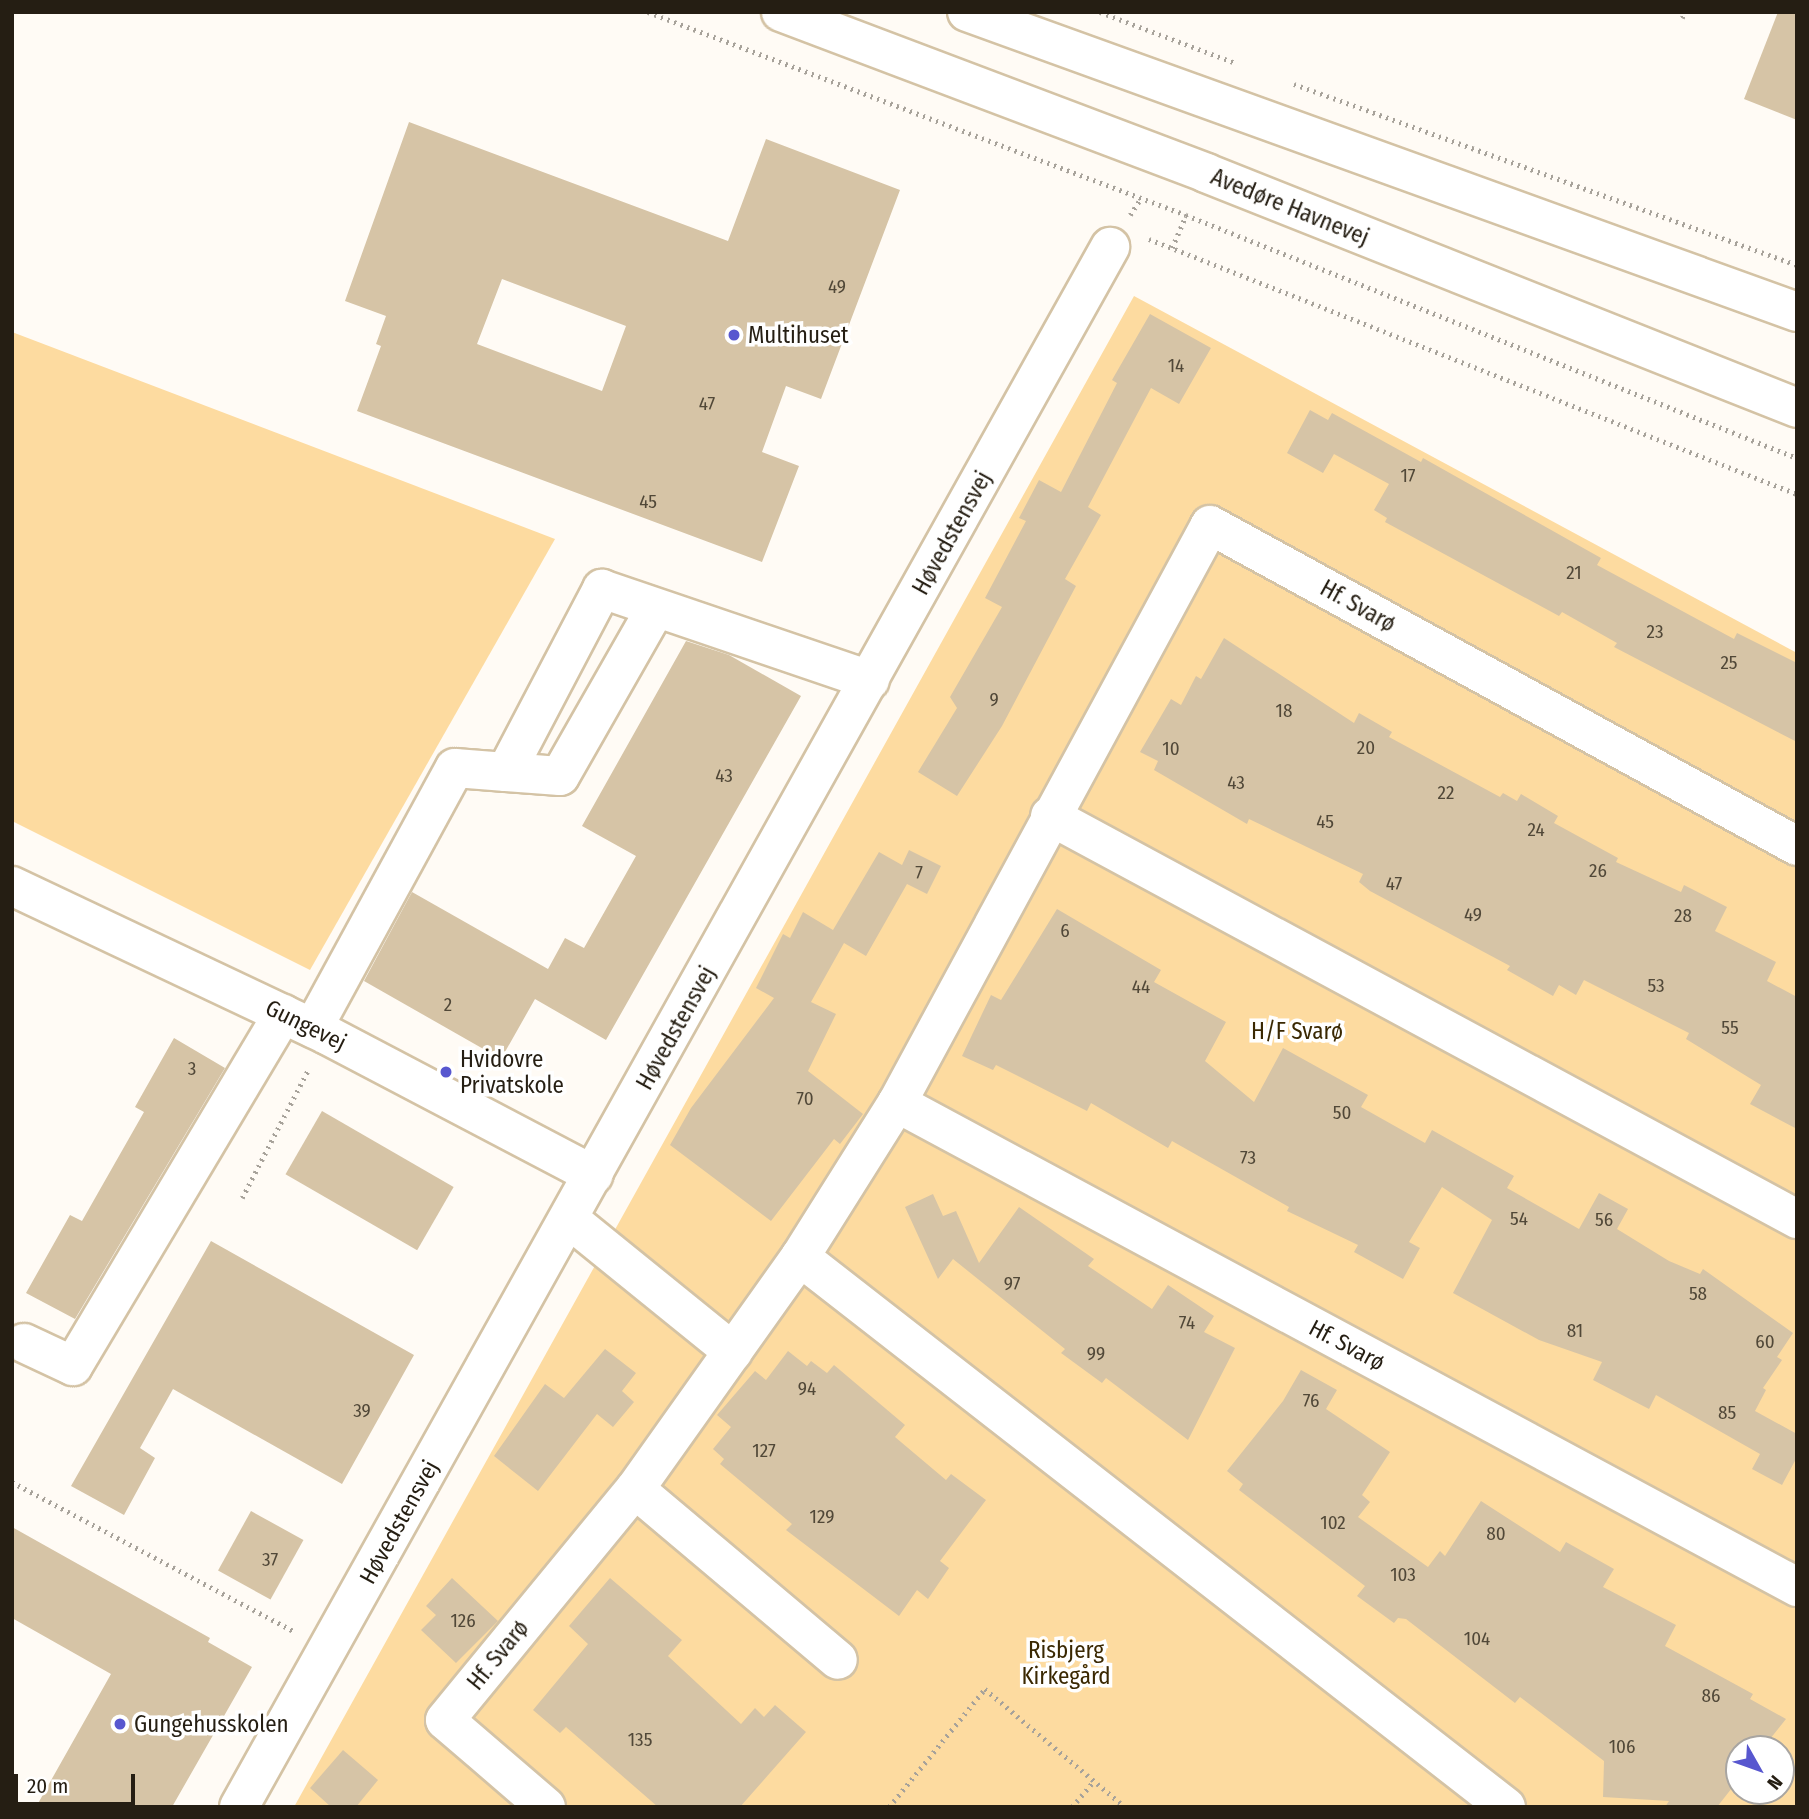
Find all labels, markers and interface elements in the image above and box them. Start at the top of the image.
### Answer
street label: Avedøre Havnevej [1207,163,1373,251]
house number: 49 [828,276,846,298]
place label: Multihuset [748,321,849,349]
marker: Multihuset [726,327,742,343]
house number: 14 [1168,355,1184,377]
house number: 47 [699,393,715,415]
house number: 17 [1400,465,1416,487]
street label: Høvedstensvej [907,466,997,600]
house number: 45 [639,491,657,513]
house number: 21 [1566,562,1582,584]
street label: Hf. Svarø [1315,574,1401,638]
house number: 23 [1647,621,1663,643]
house number: 25 [1720,652,1738,674]
house number: 9 [989,689,999,711]
house number: 18 [1276,700,1292,722]
house number: 20 [1357,737,1375,759]
house number: 10 [1162,738,1180,760]
house number: 43 [715,765,733,787]
house number: 43 [1227,772,1245,794]
house number: 22 [1438,782,1454,804]
house number: 45 [1316,811,1334,833]
house number: 24 [1527,819,1545,841]
house number: 26 [1589,860,1607,882]
house number: 7 [915,862,923,884]
house number: 47 [1386,873,1402,895]
house number: 49 [1464,904,1482,926]
house number: 28 [1674,905,1692,927]
house number: 6 [1060,920,1070,942]
street label: Høvedstensvej [631,961,721,1095]
house number: 53 [1647,975,1665,997]
house number: 44 [1132,976,1150,998]
street label: Gungevej [261,994,351,1056]
house number: 2 [444,994,452,1016]
park label: H/F Svarø [1251,1017,1343,1045]
house number: 55 [1721,1017,1739,1039]
place label: Hvidovre Privatskole [460,1045,564,1099]
house number: 3 [188,1058,196,1080]
marker: Hvidovre Privatskole [438,1064,454,1080]
house number: 70 [796,1088,814,1110]
house number: 50 [1333,1102,1351,1124]
house number: 73 [1240,1147,1256,1169]
house number: 54 [1510,1208,1528,1230]
house number: 56 [1595,1209,1613,1231]
house number: 97 [1004,1273,1020,1295]
house number: 58 [1689,1283,1707,1305]
house number: 74 [1179,1312,1195,1334]
street label: Hf. Svarø [1304,1314,1390,1376]
house number: 81 [1567,1320,1583,1342]
house number: 60 [1755,1331,1775,1353]
house number: 99 [1087,1343,1105,1365]
house number: 94 [798,1378,816,1400]
house number: 76 [1303,1390,1319,1412]
house number: 39 [353,1400,371,1422]
house number: 85 [1718,1402,1736,1424]
house number: 127 [752,1440,776,1462]
street label: Høvedstensvej [354,1455,444,1589]
house number: 129 [810,1506,834,1528]
house number: 102 [1320,1512,1346,1534]
house number: 80 [1486,1523,1506,1545]
house number: 37 [262,1549,278,1571]
house number: 103 [1390,1564,1416,1586]
house number: 126 [450,1610,476,1632]
street label: Hf. Svarø [461,1614,535,1696]
house number: 104 [1464,1628,1490,1650]
park label: Risbjerg Kirkegård [1021,1636,1111,1690]
house number: 86 [1702,1685,1720,1707]
place label: Gungehusskolen [134,1710,289,1738]
marker: Gungehusskolen [112,1716,128,1732]
house number: 135 [628,1729,652,1751]
north arrow [1725,1735,1795,1805]
house number: 106 [1609,1736,1635,1758]
scale bar [18,1759,138,1803]
text: N [1762,1771,1787,1794]
text: 20 m [27,1773,68,1799]

